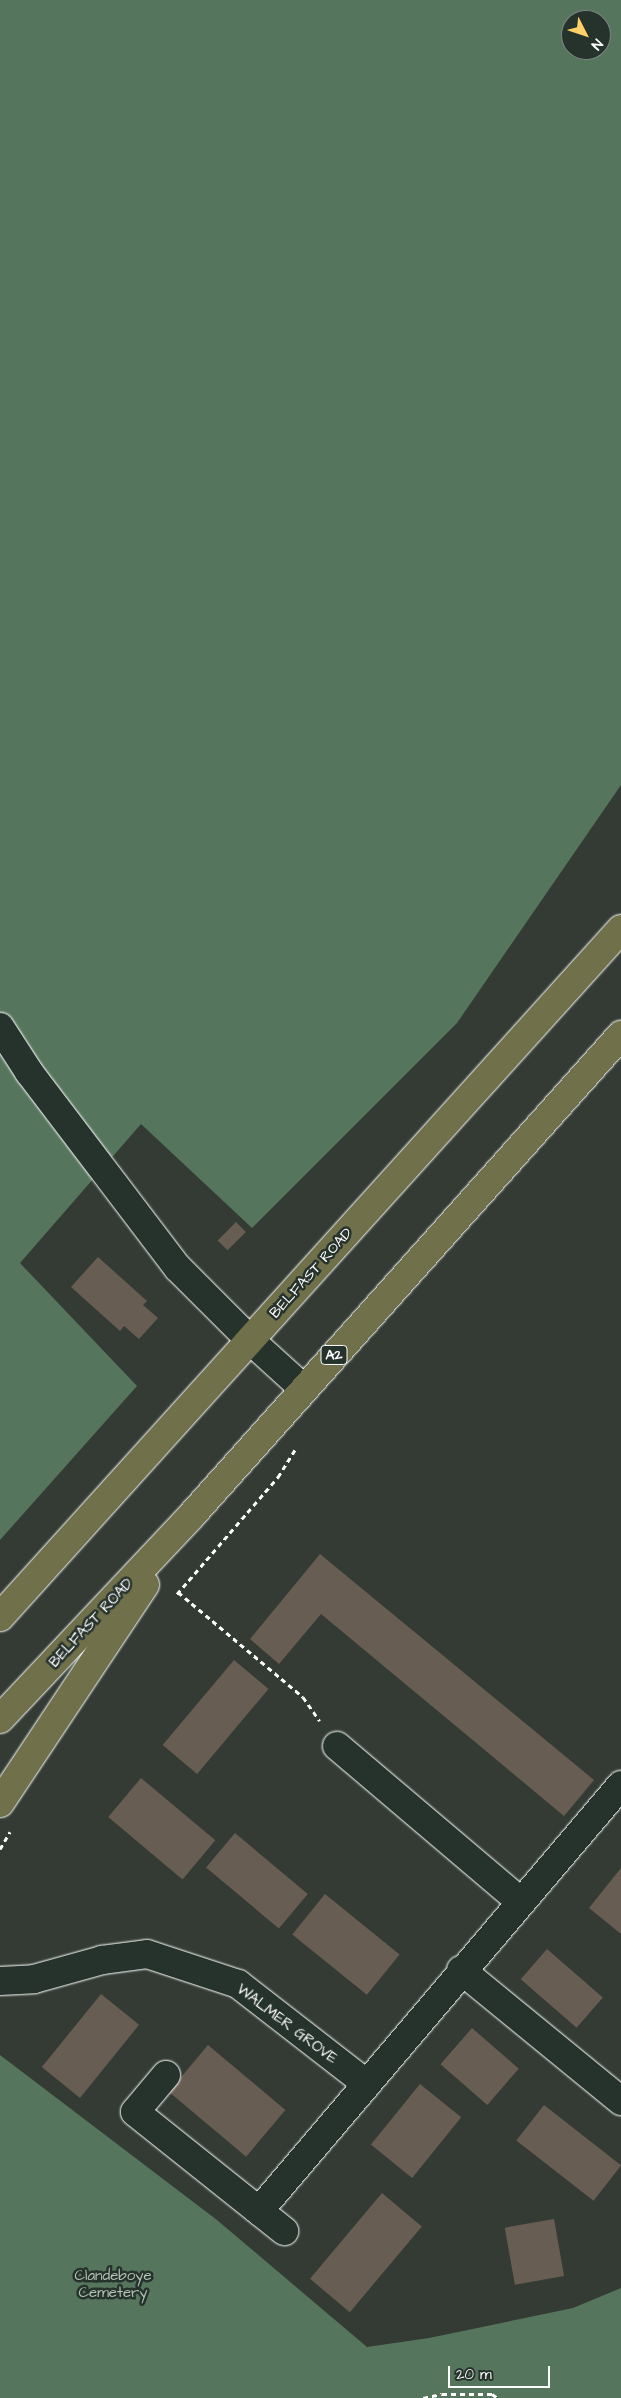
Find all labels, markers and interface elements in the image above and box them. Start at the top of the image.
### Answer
north arrow [561,10,611,60]
text: N [586,34,607,54]
street label: BELFAST ROAD [266,1224,356,1322]
road number: A2 [320,1344,348,1366]
street label: BELFAST ROAD [45,1575,137,1671]
street label: WALMER GROVE [233,1980,341,2068]
park label: Clandeboye Cemetery [74,2266,152,2301]
scale bar [451,2356,554,2388]
text: 20 m [456,2364,492,2385]

